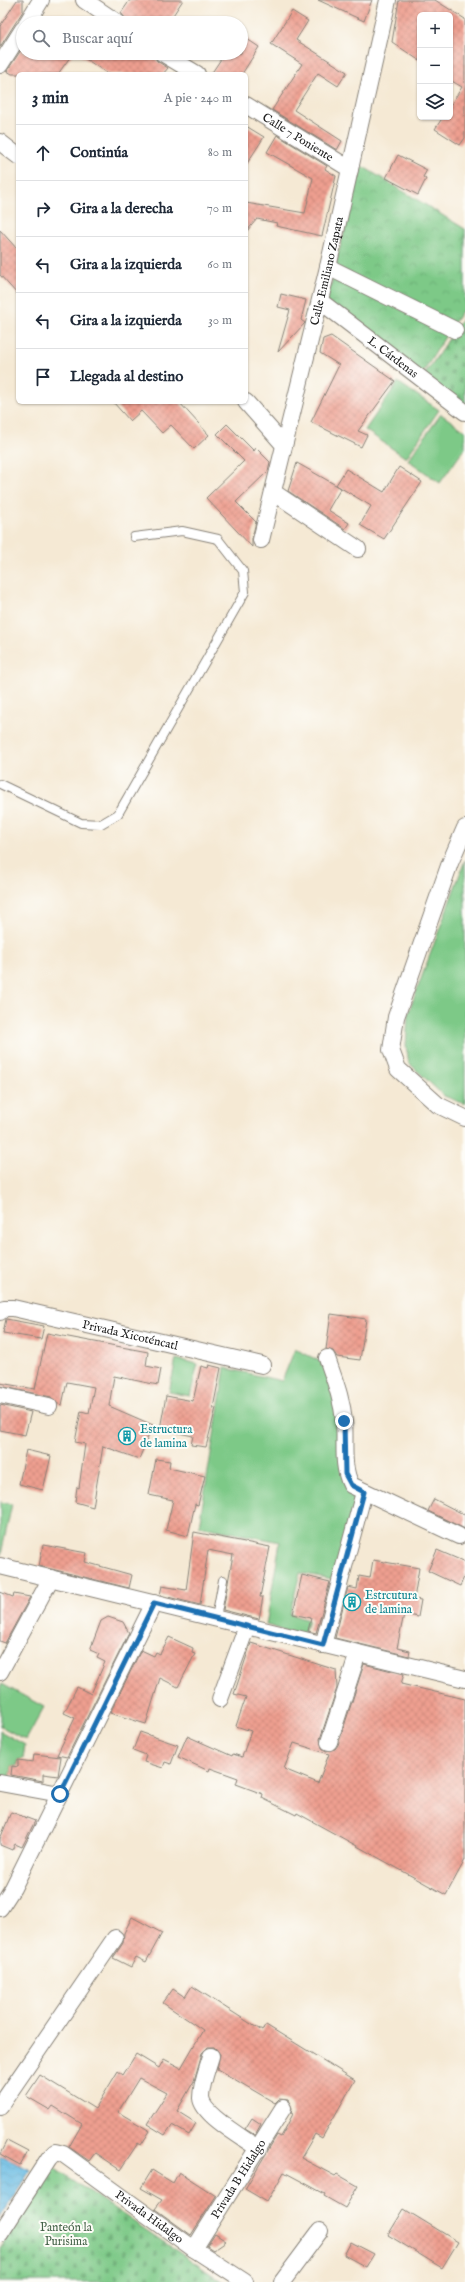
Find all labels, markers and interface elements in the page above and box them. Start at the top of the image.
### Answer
map controls [417,12,453,120]
button: + [417,12,453,48]
search box [16,16,248,60]
icon: search [30,27,52,49]
text: Buscar aquí [62,29,132,48]
button: − [417,48,453,84]
button: layers [417,84,453,120]
text: 3 min [32,88,69,109]
text: A pie · 240 m [164,90,232,107]
street label: Calle 7 Poniente [260,109,337,165]
icon: ahead [32,142,54,164]
text: Continúa [70,143,128,162]
text: 80 m [208,144,232,161]
icon: right [32,198,54,220]
text: Gira a la derecha [70,199,173,218]
text: 70 m [207,200,232,217]
street label: Calle Emiliano Zapata [306,214,347,327]
icon: left [32,254,54,276]
text: Gira a la izquierda [70,255,182,274]
text: 60 m [207,256,232,273]
icon: left [32,310,54,332]
text: Gira a la izquierda [70,311,182,330]
text: 30 m [208,312,232,329]
street label: L. Cárdenas [365,333,421,381]
icon: arrive [32,366,54,388]
text: Llegada al destino [70,367,183,386]
street label: Privada Xicoténcatl [81,1317,180,1353]
route end [335,1412,353,1430]
place label: Estructura de lamina [140,1422,193,1451]
building icon: Estructura de lamina [117,1426,137,1446]
place label: Estrcutura de lamina [365,1588,418,1617]
building icon: Estrcutura de lamina [342,1592,362,1612]
route start [51,1785,69,1803]
street label: Privada B Hidalgo [208,2136,269,2221]
street label: Privada Hidalgo [112,2187,187,2247]
park label: Panteón la Purisima [40,2220,93,2249]

